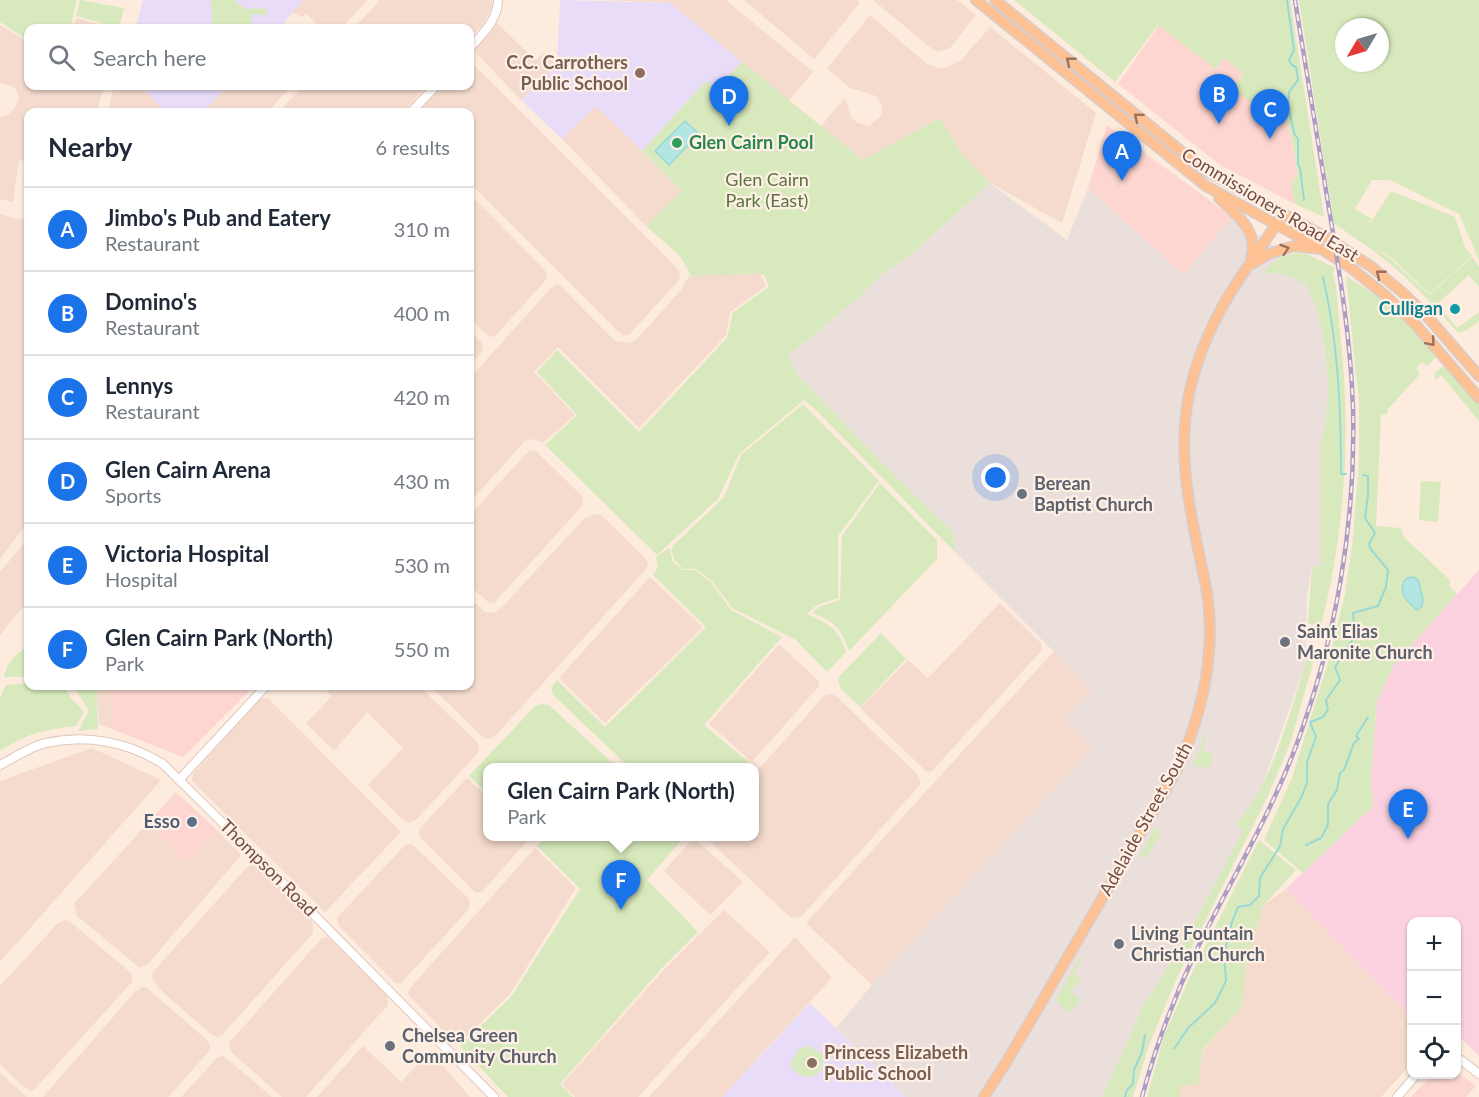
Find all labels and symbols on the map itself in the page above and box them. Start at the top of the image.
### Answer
north arrow [1335,18,1389,72]
place label: C.C. Carrothers Public School [506,51,628,94]
one-way arrow [1066,57,1077,68]
marker: C.C. Carrothers Public School [633,66,647,80]
pin: B [1200,74,1238,124]
pin: D [710,76,748,126]
pin: C [1250,90,1290,139]
one-way arrow [1134,113,1145,124]
place label: Glen Cairn Pool [689,131,813,153]
pin: A [1102,132,1142,181]
marker: Glen Cairn Pool [670,136,684,150]
street label: Commissioners Road East [1178,143,1363,266]
park label: Glen Cairn Park (East) [725,168,809,211]
one-way arrow [1279,244,1290,256]
one-way arrow [1376,270,1387,281]
place label: Culligan [1379,297,1443,319]
marker: Culligan [1448,302,1462,316]
one-way arrow [1424,335,1435,346]
your location [981,463,1010,492]
place label: Berean Baptist Church [1034,472,1153,515]
marker: Berean Baptist Church [1015,487,1029,501]
place label: Saint Elias Maronite Church [1297,620,1433,663]
marker: Saint Elias Maronite Church [1278,635,1292,649]
street label: Adelaide Street South [1094,738,1196,899]
pin: E [1388,790,1428,839]
place label: Esso [144,810,180,832]
street label: Thompson Road [216,814,322,920]
marker: Esso [185,815,199,829]
pin: F [602,860,640,910]
place label: Living Fountain Christian Church [1131,922,1265,965]
marker: Living Fountain Christian Church [1112,937,1126,951]
place label: Chelsea Green Community Church [402,1024,557,1067]
marker: Chelsea Green Community Church [383,1039,397,1053]
place label: Princess Elizabeth Public School [824,1041,968,1084]
marker: Princess Elizabeth Public School [805,1056,819,1070]

